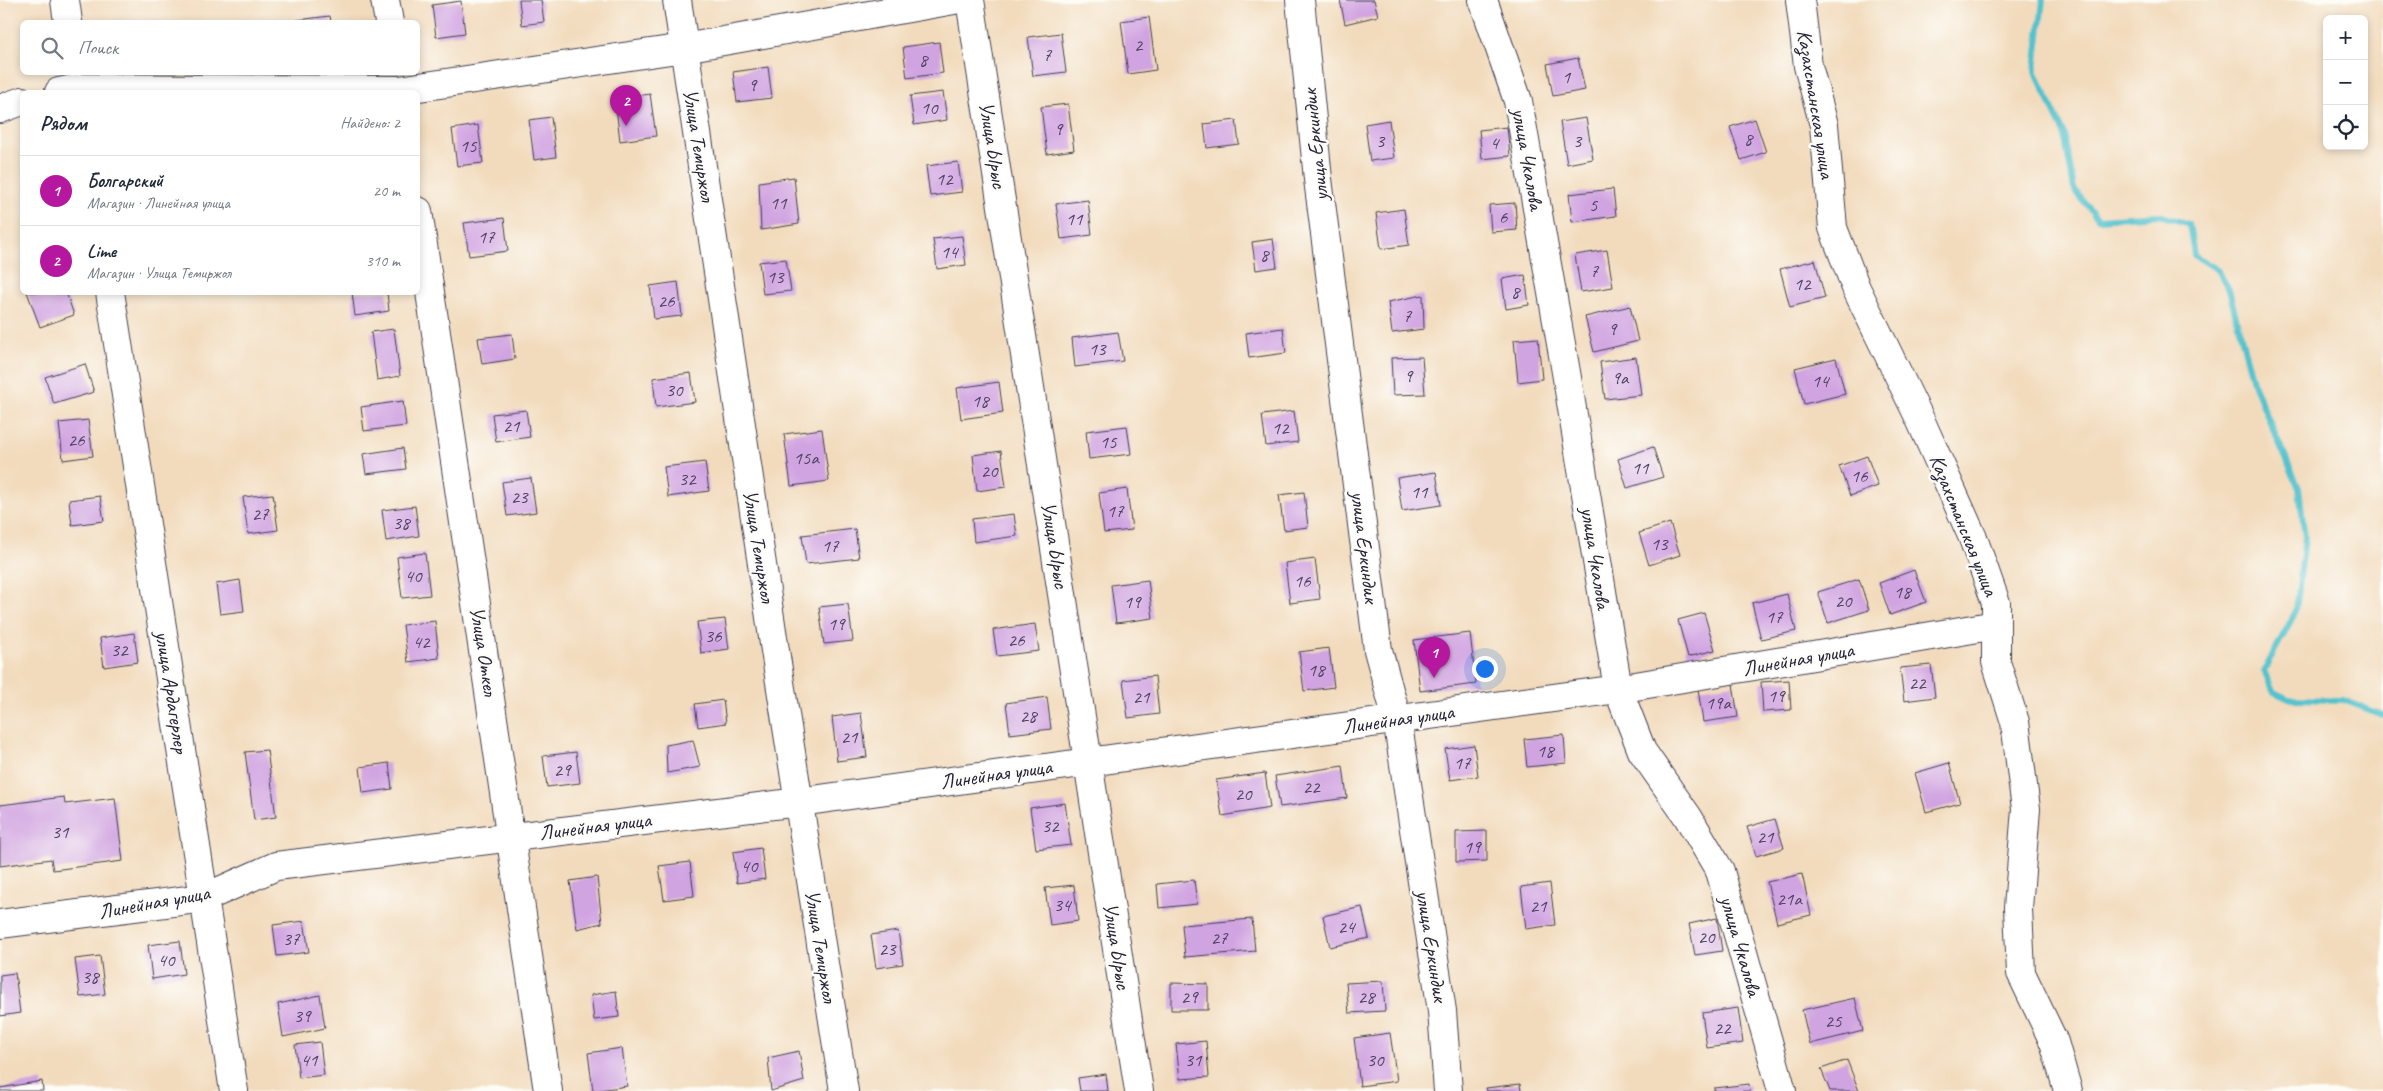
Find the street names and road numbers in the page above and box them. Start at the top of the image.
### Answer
street label: Казахстанская улица [1790,28,1841,182]
street label: улица Еркиндик [1296,85,1334,204]
street label: Улица Темиржол [677,87,721,205]
street label: Улица Ырыс [973,100,1013,192]
street label: улица Чкалова [1506,104,1550,214]
street label: Казахстанская улица [1923,451,2005,601]
street label: улица Еркиндик [1345,487,1385,607]
street label: Улица Темиржол [737,488,781,606]
street label: Улица Ырыс [1035,500,1075,592]
street label: улица Чкалова [1575,503,1617,613]
street label: Улица Откел [464,605,504,699]
street label: улица Ардагерлер [149,627,195,756]
street label: Линейная улица [1741,636,1857,682]
street label: Линейная улица [1341,698,1457,740]
street label: Линейная улица [939,753,1055,795]
street label: Линейная улица [538,806,654,846]
street label: Линейная улица [97,879,213,925]
street label: улица Еркиндик [1410,886,1454,1006]
street label: Улица Темиржол [799,888,843,1006]
street label: улица Чкалова [1714,891,1768,1001]
street label: Улица Ырыс [1097,901,1137,993]

